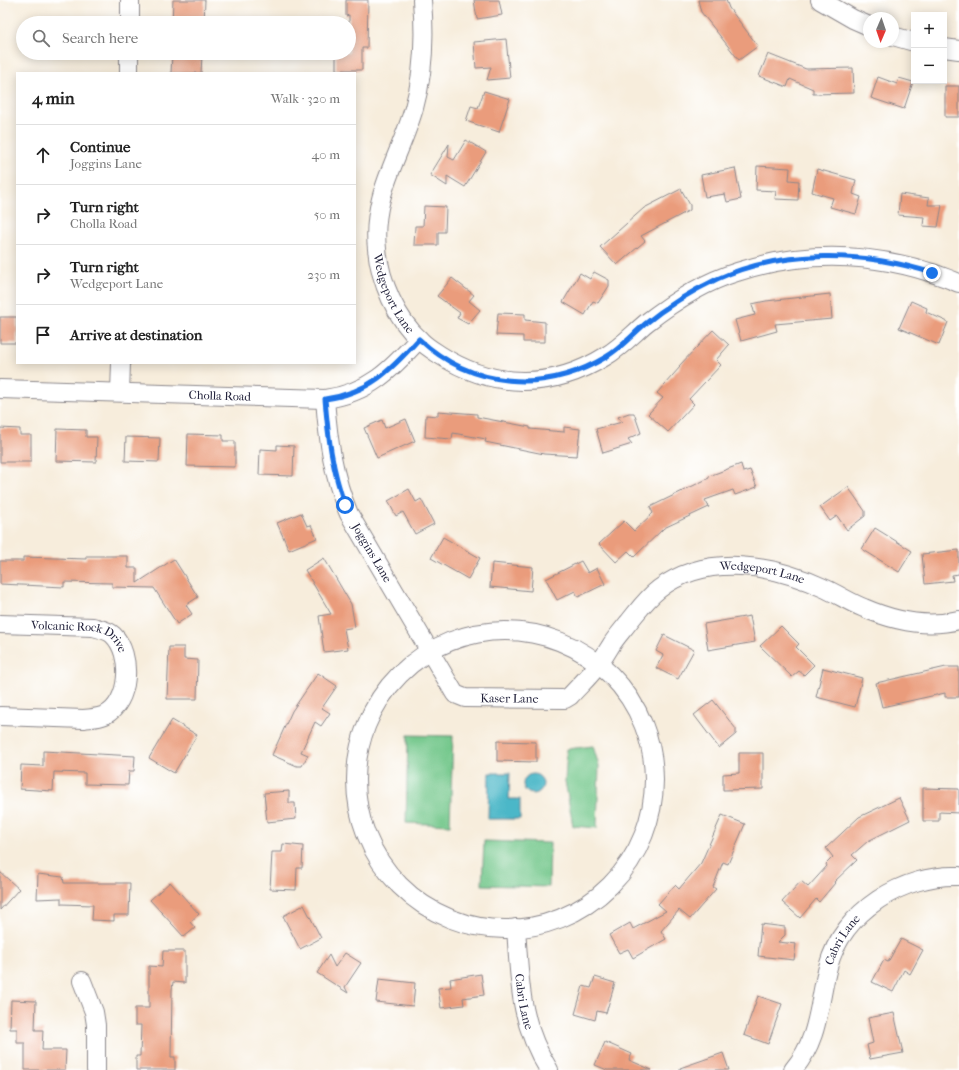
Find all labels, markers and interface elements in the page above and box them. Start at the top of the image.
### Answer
north arrow [863,12,899,48]
map controls [911,12,947,84]
button: + [911,12,947,48]
search box [16,16,356,60]
icon: search [30,27,52,49]
text: Search here [62,29,138,47]
button: − [911,48,947,84]
text: 4 min [32,88,75,108]
text: Walk · 320 m [271,91,340,106]
text: Continue [70,138,130,156]
icon: ahead [32,144,54,166]
text: 40 m [312,147,340,162]
text: Joggins Lane [70,156,142,171]
text: Turn right [70,198,139,216]
icon: right [32,204,54,226]
text: 50 m [314,207,340,222]
text: Cholla Road [70,216,137,231]
street label: Wedgeport Lane [370,252,417,336]
text: Turn right [70,258,139,276]
icon: right [32,264,54,286]
route end [923,264,941,282]
text: 230 m [307,267,340,282]
text: Wedgeport Lane [70,276,163,291]
icon: arrive [32,324,54,346]
text: Arrive at destination [70,326,202,344]
street label: Cholla Road [189,388,252,404]
route start [336,496,354,514]
street label: Joggins Lane [348,520,395,585]
street label: Wedgeport Lane [719,559,807,587]
street label: Volcanic Rock Drive [30,618,130,654]
street label: Kaser Lane [480,691,539,706]
street label: Cabri Lane [822,912,863,967]
street label: Cabri Lane [512,973,536,1031]

